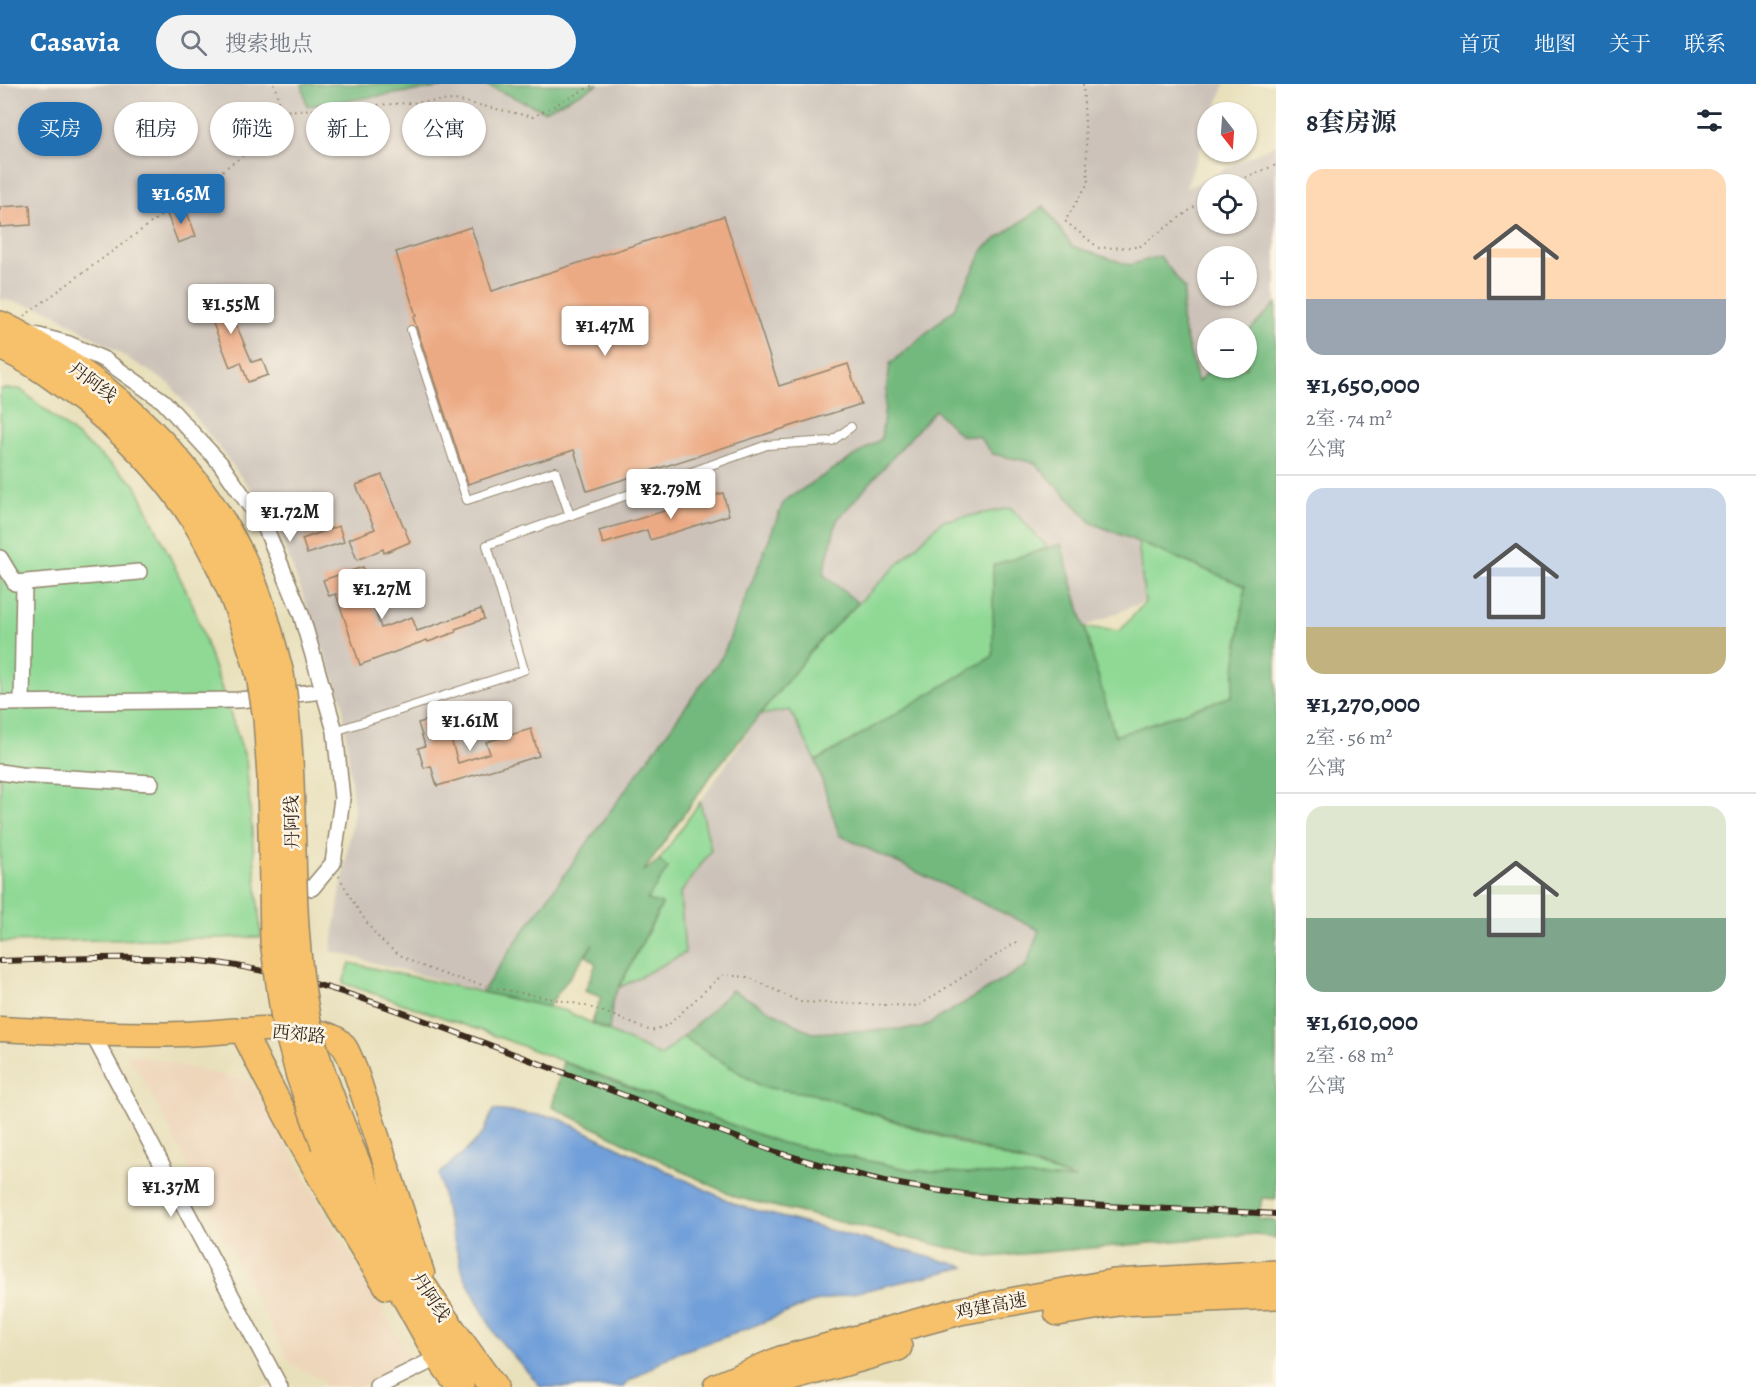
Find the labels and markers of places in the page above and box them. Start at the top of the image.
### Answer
pin: ¥1.65M [132,174,230,225]
pin: ¥1.55M [182,284,280,335]
pin: ¥1.47M [556,306,654,357]
pin: ¥2.79M [622,469,720,520]
pin: ¥1.72M [241,492,339,543]
pin: ¥1.27M [333,569,431,620]
pin: ¥1.61M [421,701,519,752]
pin: ¥1.37M [122,1167,220,1218]

